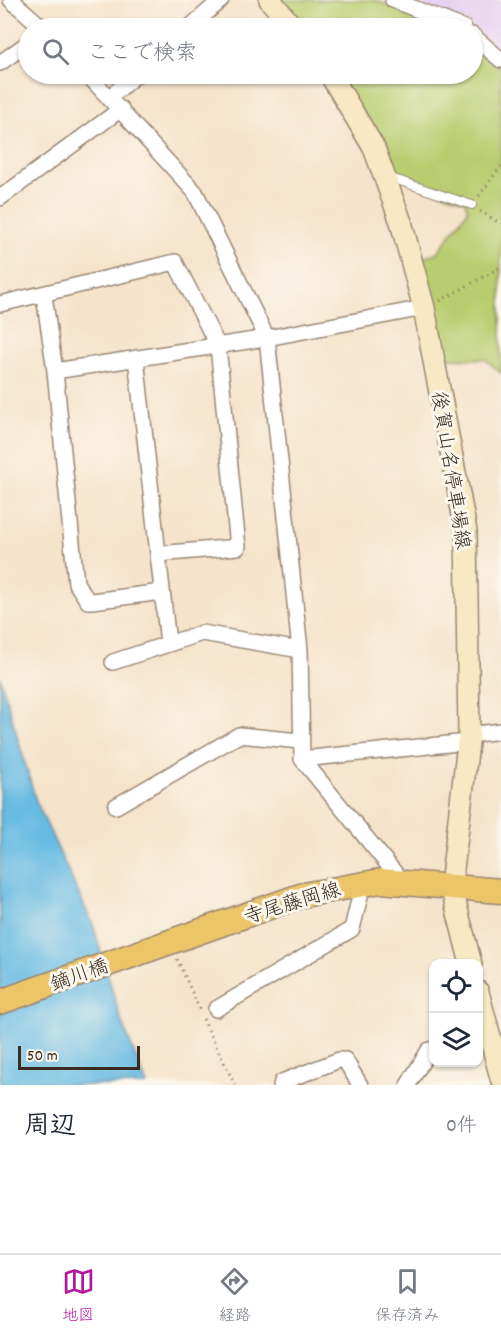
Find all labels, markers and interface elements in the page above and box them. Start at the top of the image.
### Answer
search box [18,18,483,84]
icon: search [39,35,72,68]
text: ここで検索 [87,39,197,70]
street label: 後賀山名停車場線 [423,389,475,552]
street label: 寺尾藤岡線 [241,877,345,933]
street label: 鏑川橋 [47,954,113,1000]
map controls [429,959,483,1067]
button: locate [429,959,483,1013]
button: layers [429,1013,483,1067]
scale bar [18,1043,140,1070]
text: 50 m [27,1045,58,1068]
text: 周辺 [24,1109,76,1146]
text: 0件 [446,1113,477,1141]
tab: 地図 [62,1265,95,1328]
tab: 経路 [218,1265,251,1328]
tab: 保存済み [375,1265,439,1328]

